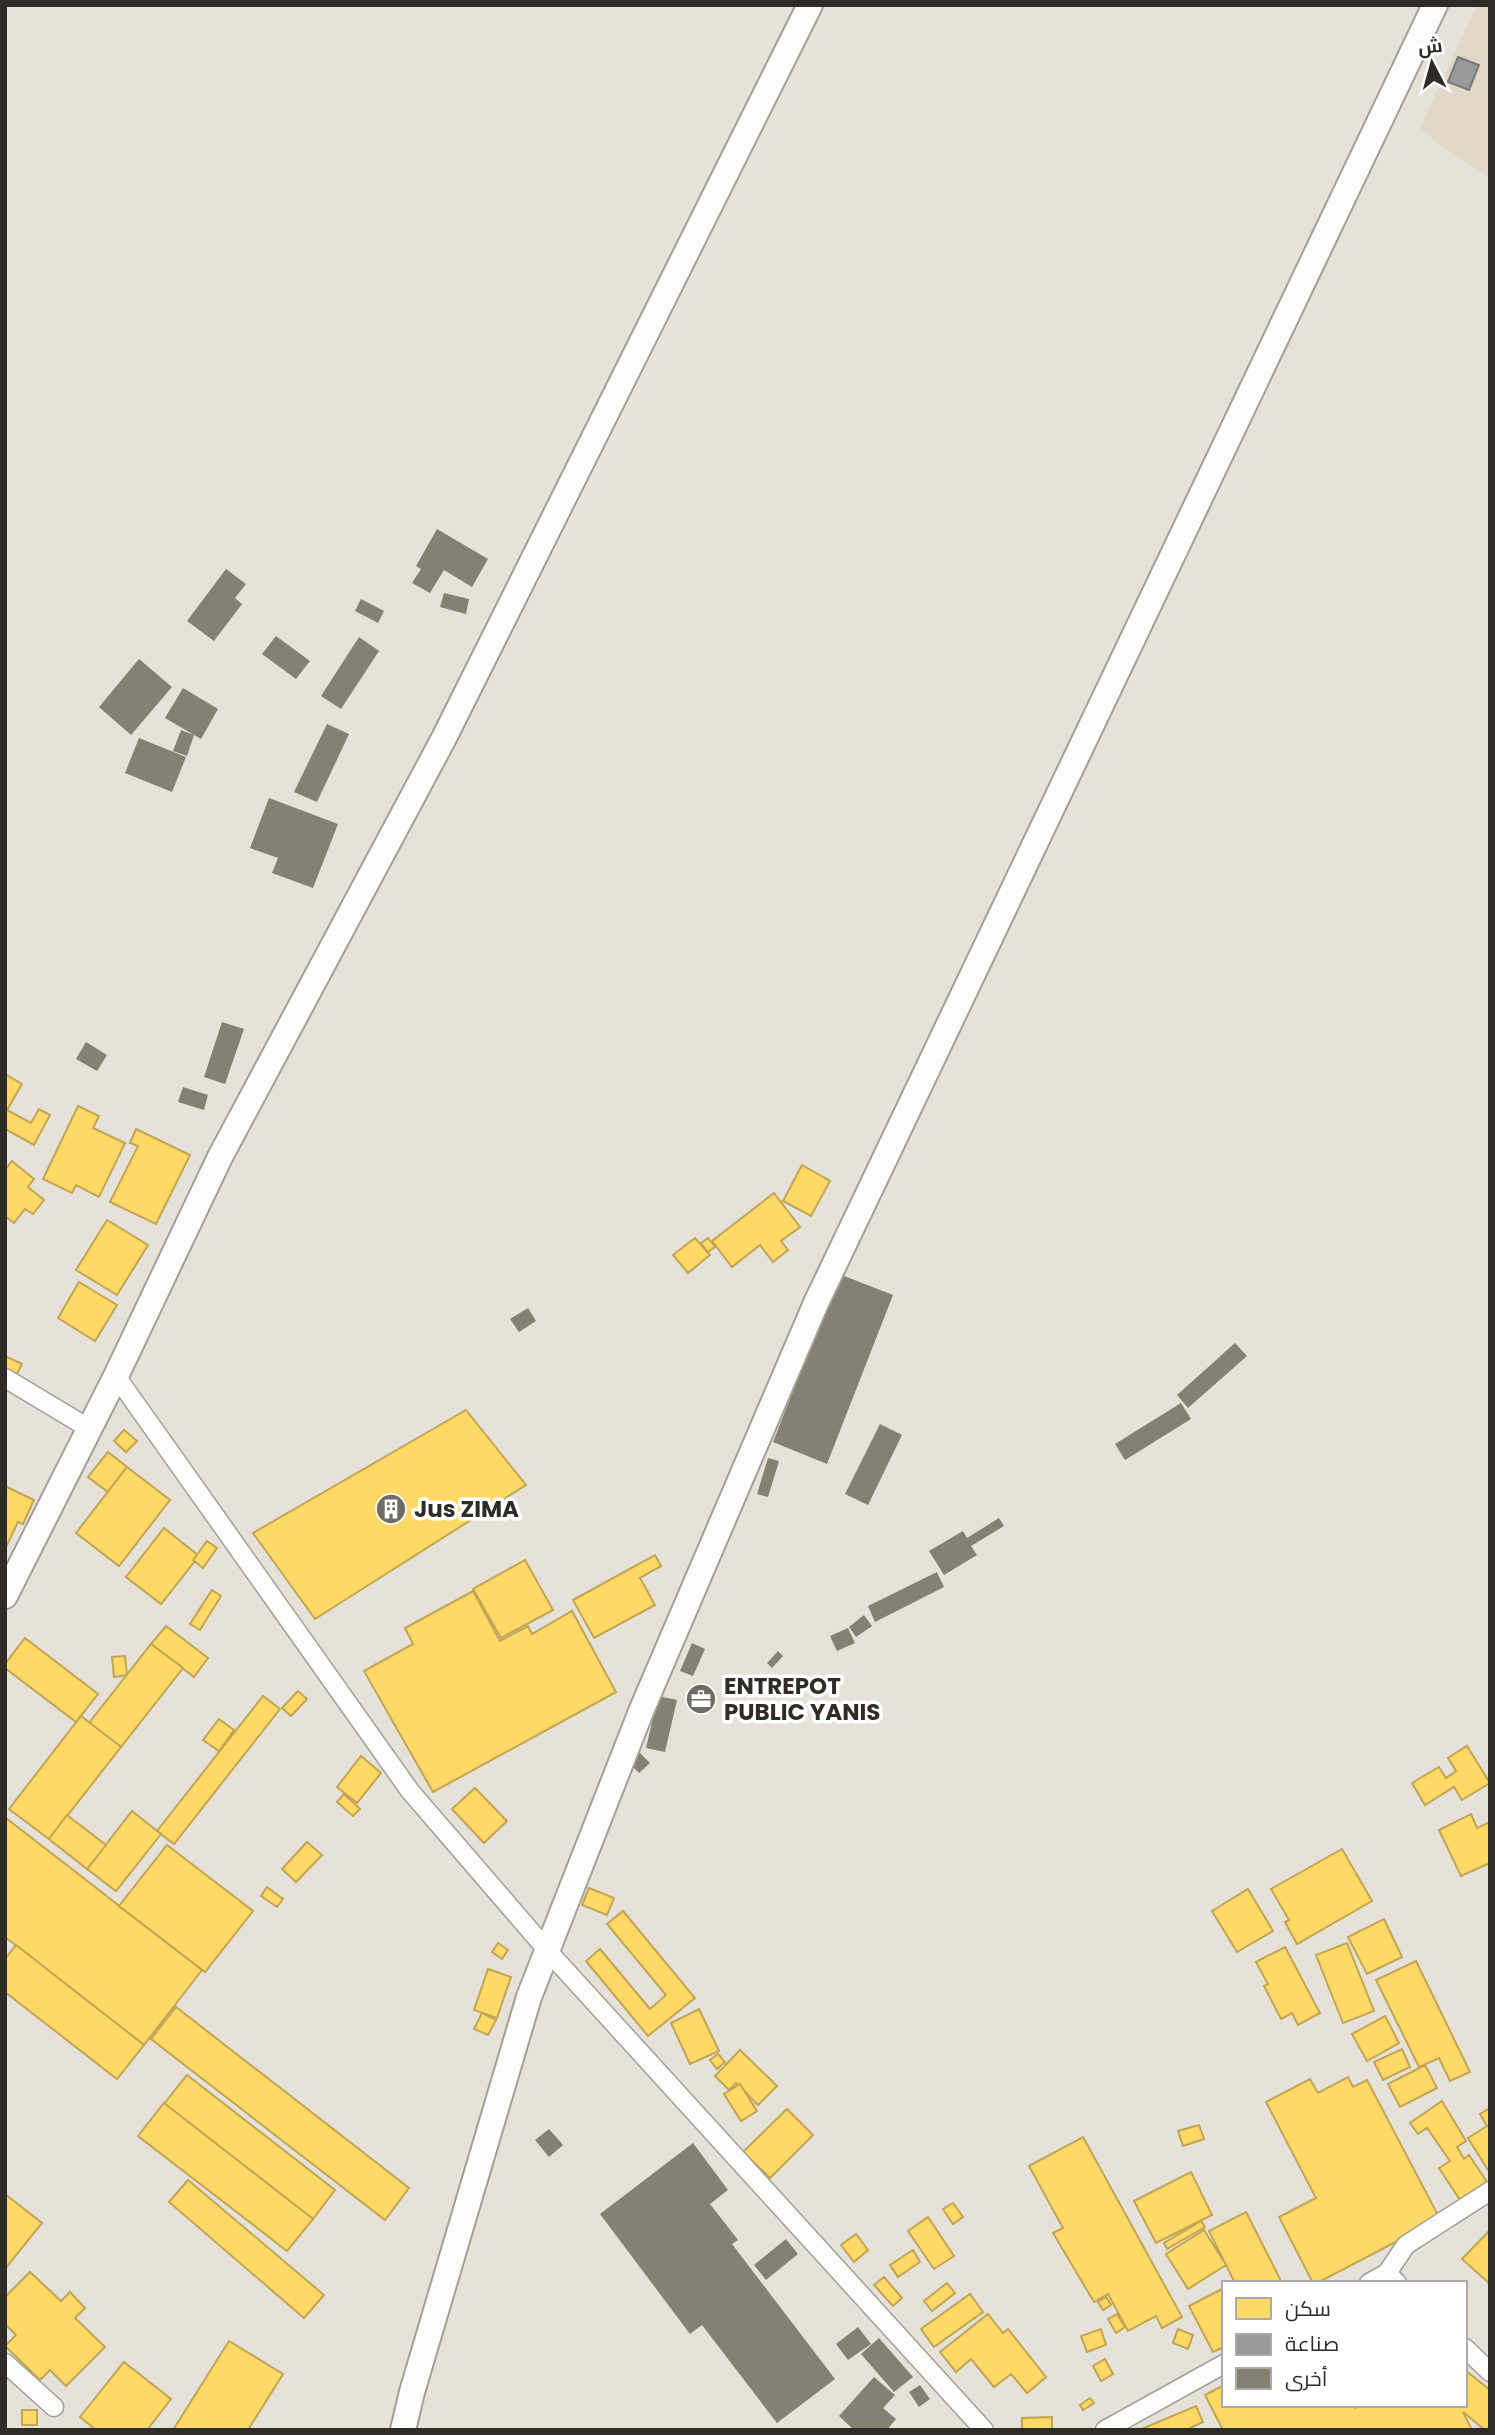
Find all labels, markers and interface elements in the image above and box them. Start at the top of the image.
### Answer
north arrow [1397,28,1467,98]
text: ش [1417,32,1444,61]
building icon: Jus ZIMA [374,1492,408,1526]
place label: Jus ZIMA [414,1493,519,1525]
place label: ENTREPOT PUBLIC YANIS [724,1670,881,1728]
office icon: ENTREPOT PUBLIC YANIS [684,1682,718,1716]
legend [1222,2281,1467,2407]
text: سكن [1285,2294,1331,2323]
text: صناعة [1285,2329,1339,2358]
text: أخرى [1285,2364,1327,2393]

